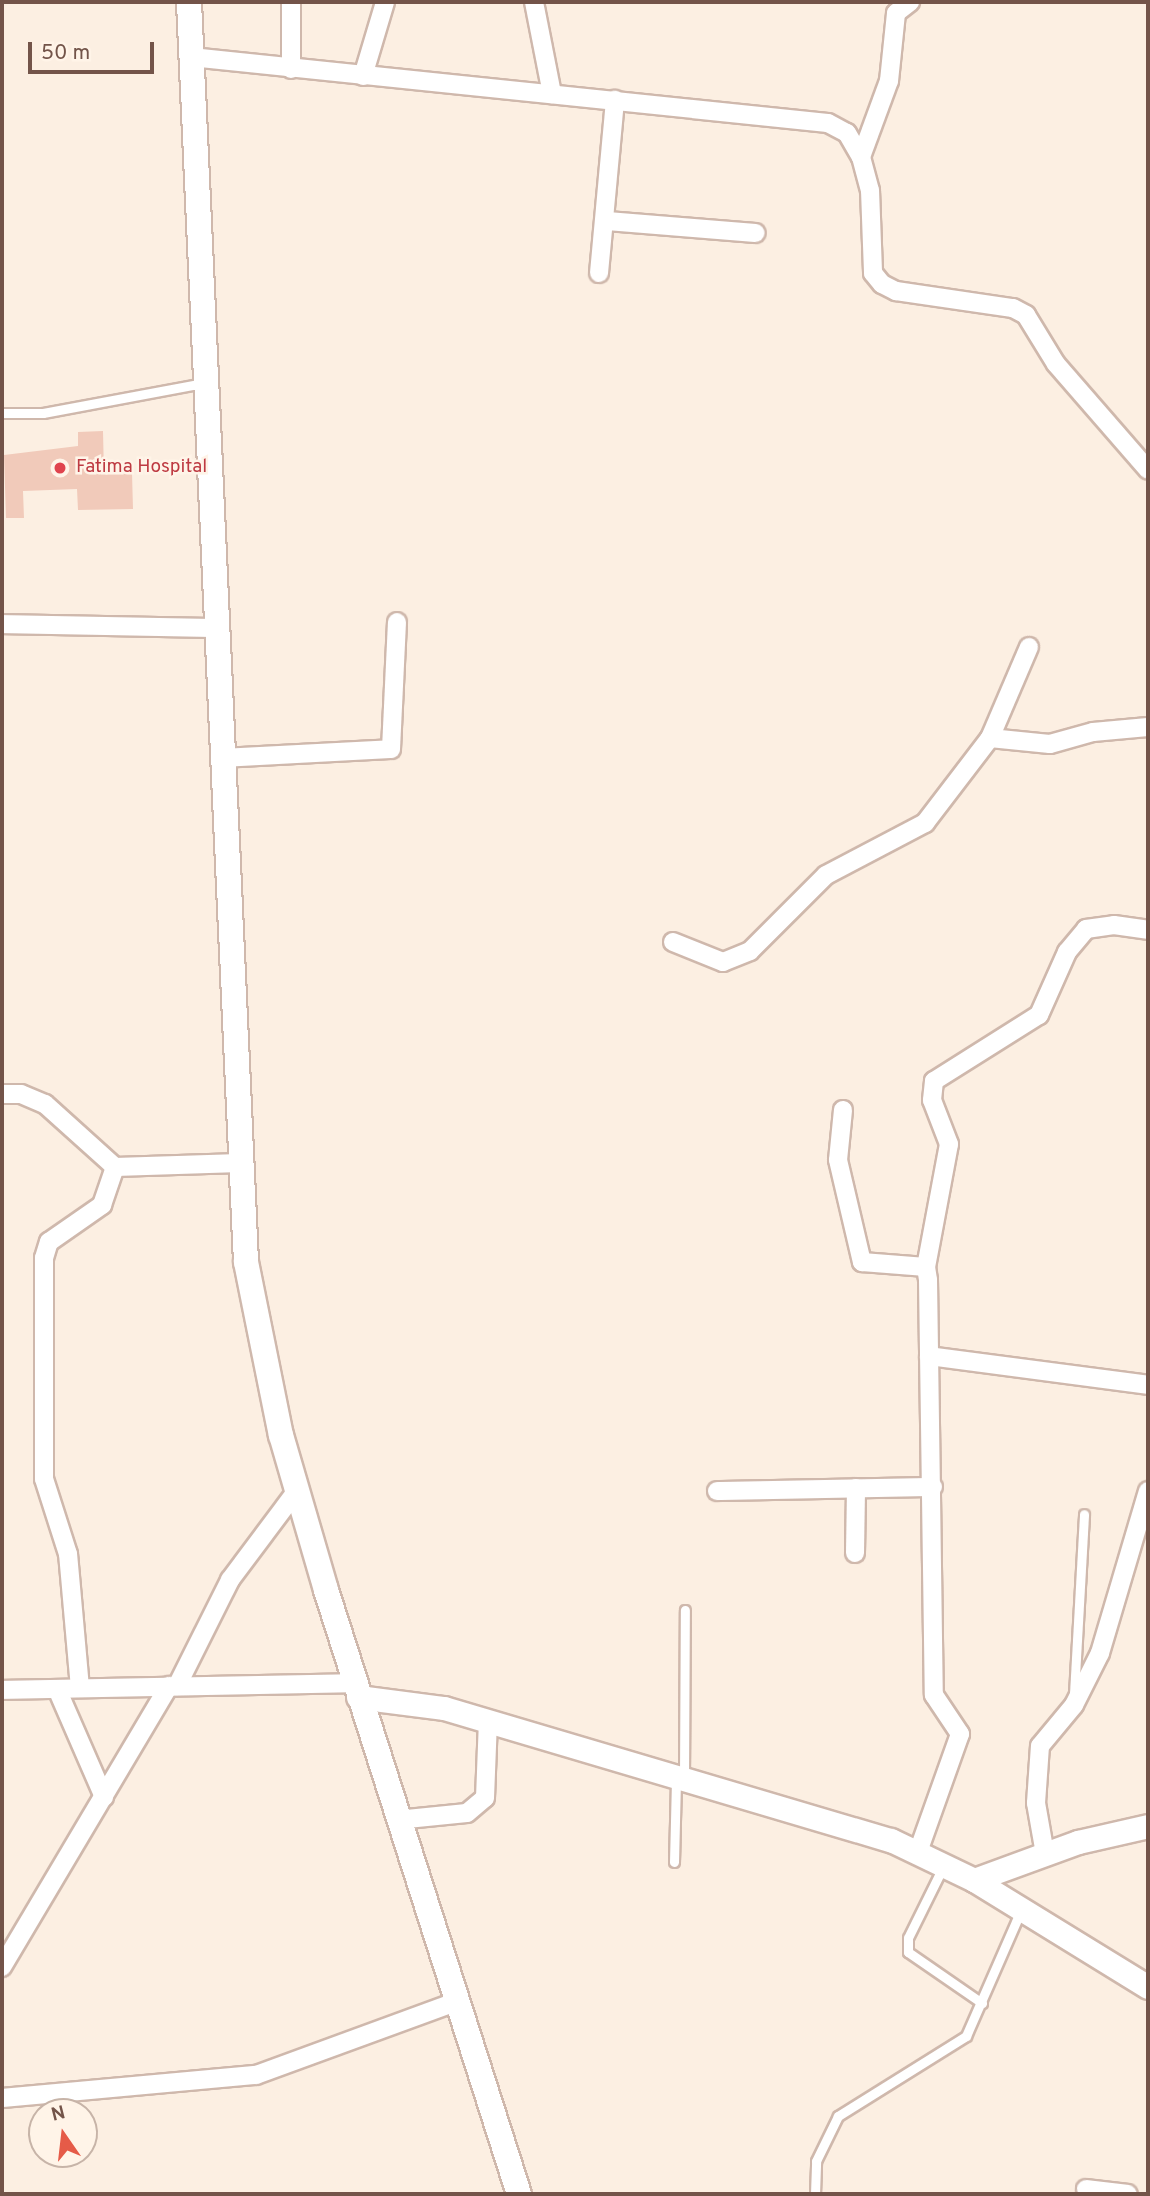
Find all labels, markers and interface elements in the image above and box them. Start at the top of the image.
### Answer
scale bar [32,28,158,72]
text: 50 m [41,40,90,67]
place label: Fatima Hospital [76,457,207,479]
marker: Fatima Hospital [50,458,70,478]
north arrow [28,2098,98,2168]
text: N [49,2101,68,2128]

